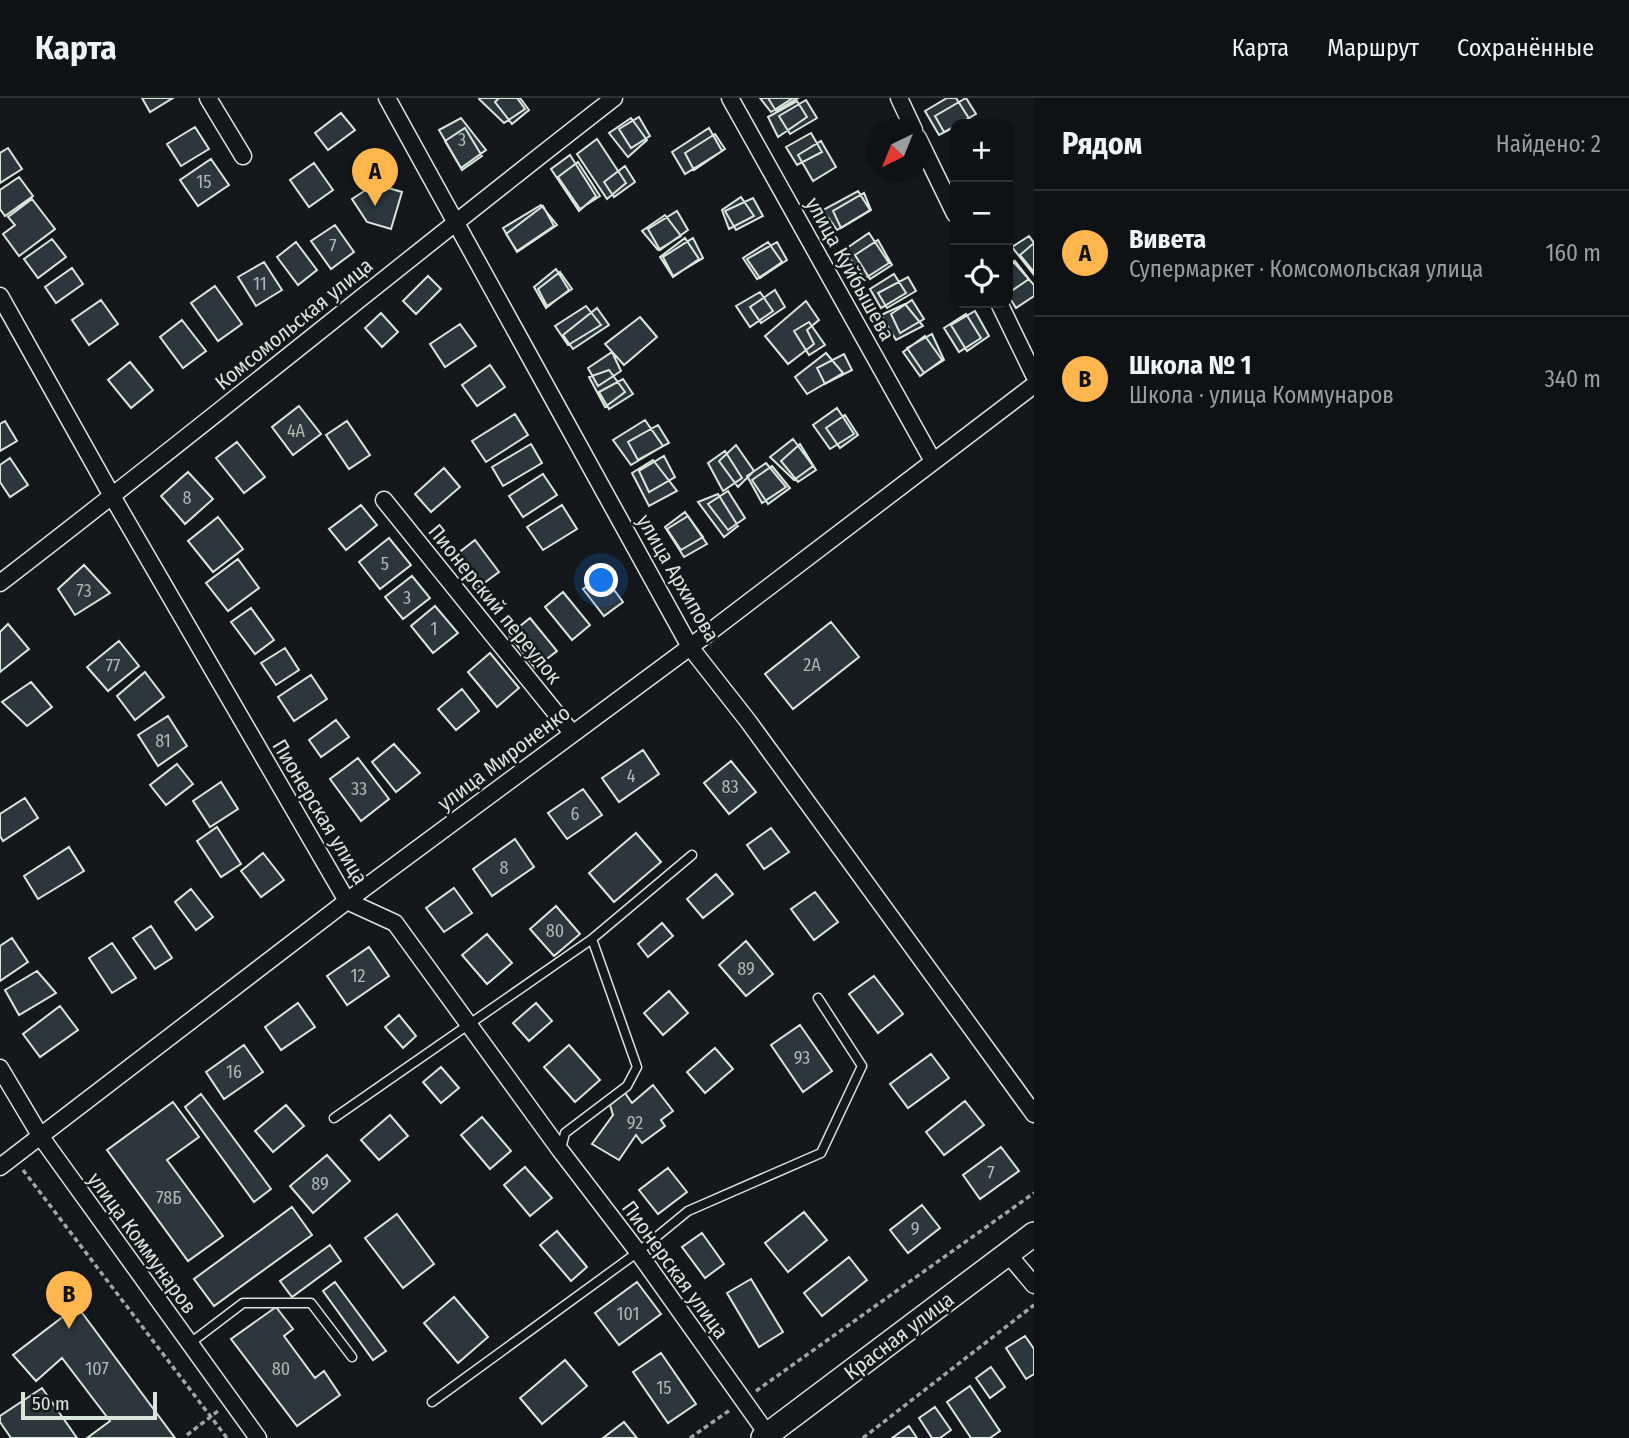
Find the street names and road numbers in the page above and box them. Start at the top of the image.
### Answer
street label: улица Куйбышева [800,193,900,345]
street label: Комсомольская улица [210,252,378,396]
street label: улица Архипова [631,510,725,646]
street label: Пионерский переулок [423,519,567,689]
street label: улица Мироненко [433,700,575,816]
street label: Пионерская улица [266,735,374,889]
street label: улица Коммунаров [82,1167,202,1319]
street label: Пионерская улица [616,1196,734,1344]
street label: Красная улица [839,1286,959,1386]

